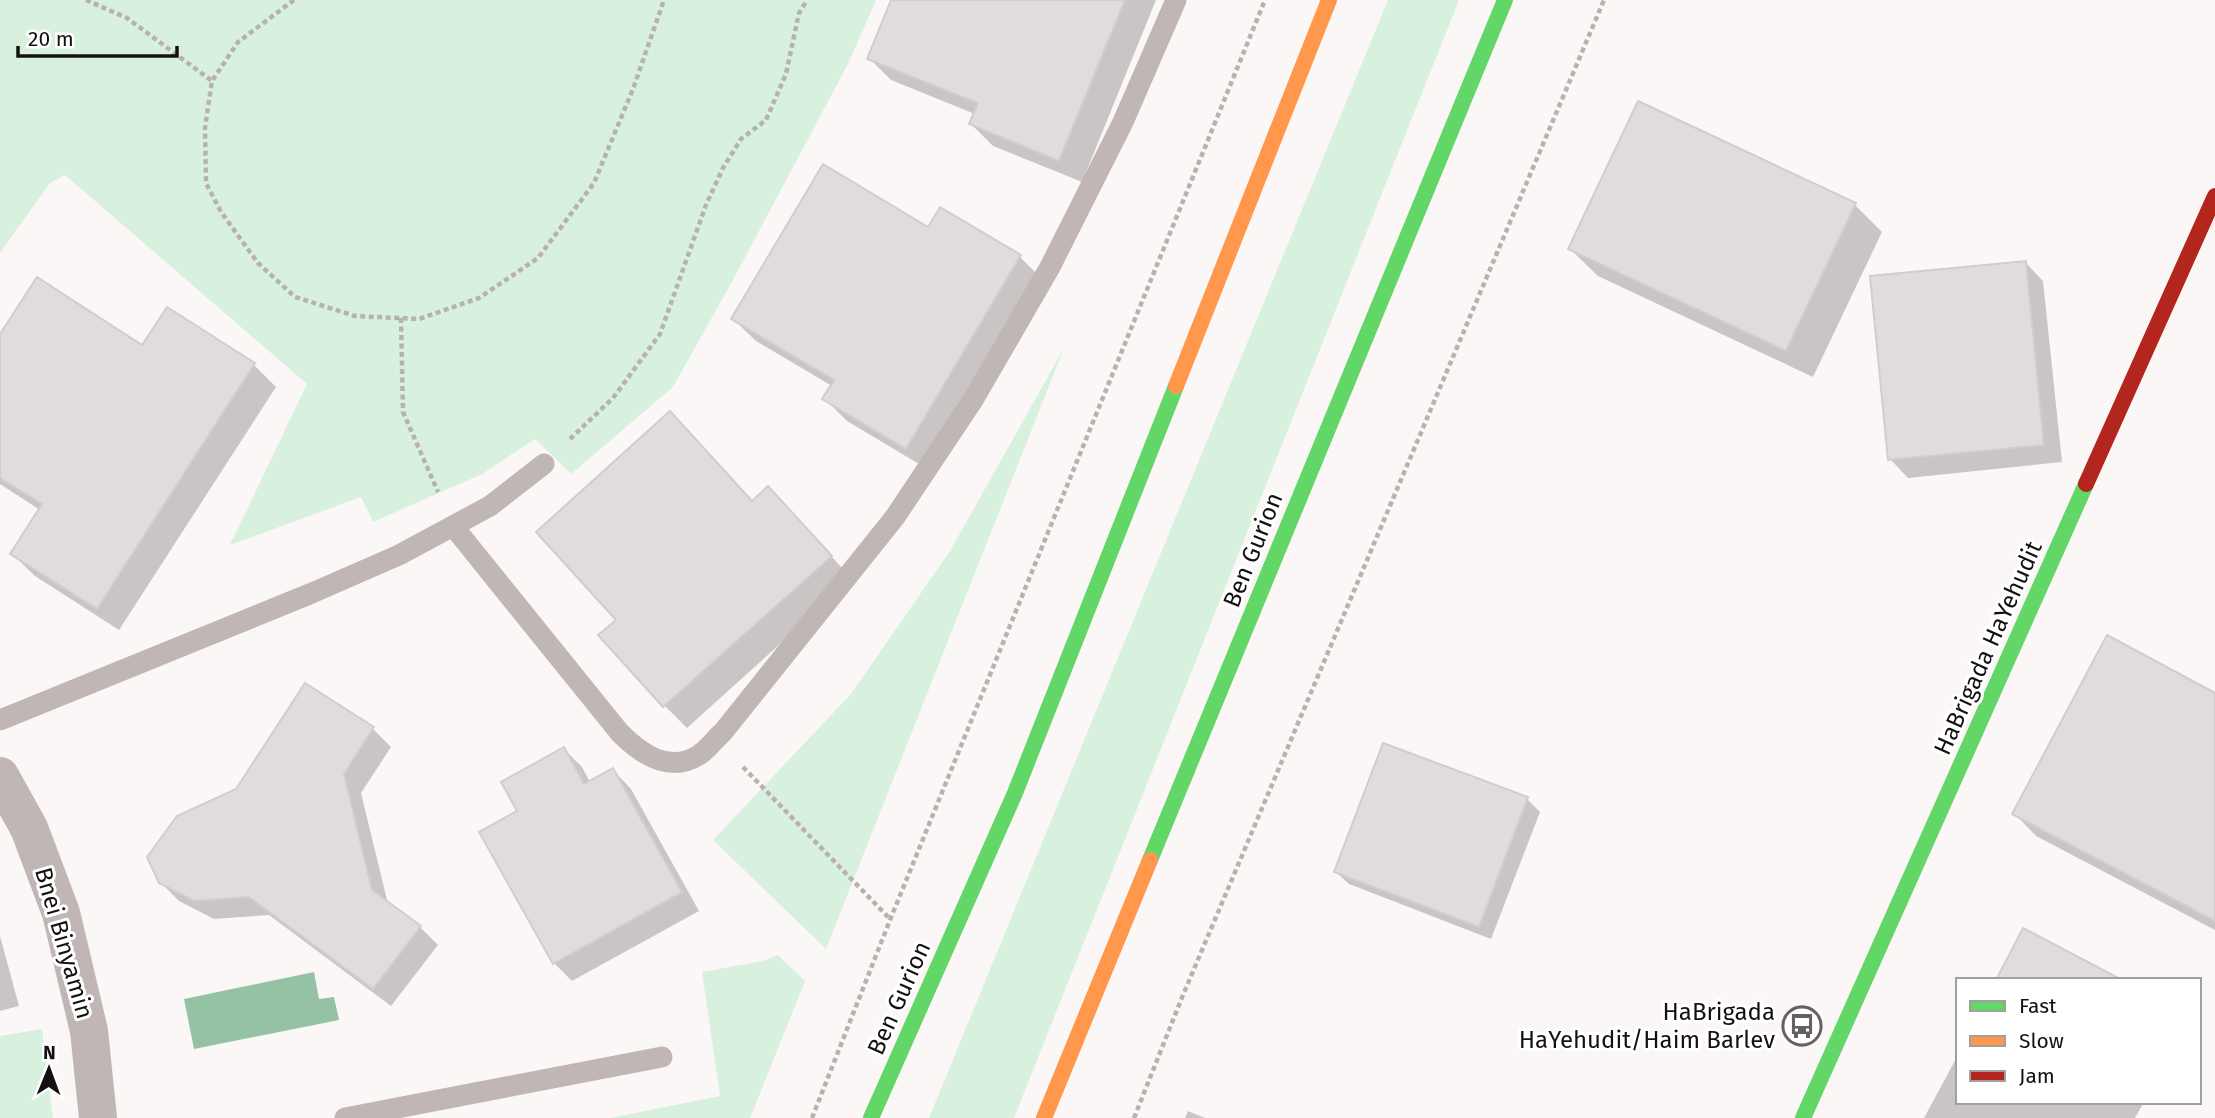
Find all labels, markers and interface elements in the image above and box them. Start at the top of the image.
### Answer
scale bar [18,14,177,58]
text: 20 m [28,26,74,52]
street label: Ben Gurion [1217,489,1289,611]
street label: HaBrigada HaYehudit [1928,537,2048,759]
street label: Bnei Binyamin [29,864,99,1022]
street label: Ben Gurion [862,937,936,1059]
legend [1956,978,2201,1104]
text: Fast [2019,993,2057,1019]
place label: HaBrigada HaYehudit/Haim Barlev [1519,998,1775,1054]
bus stop icon: HaBrigada HaYehudit/Haim Barlev [1781,1005,1823,1047]
text: Slow [2019,1028,2064,1054]
north arrow [14,1034,84,1104]
text: N [43,1041,56,1064]
text: Jam [2019,1063,2055,1089]

